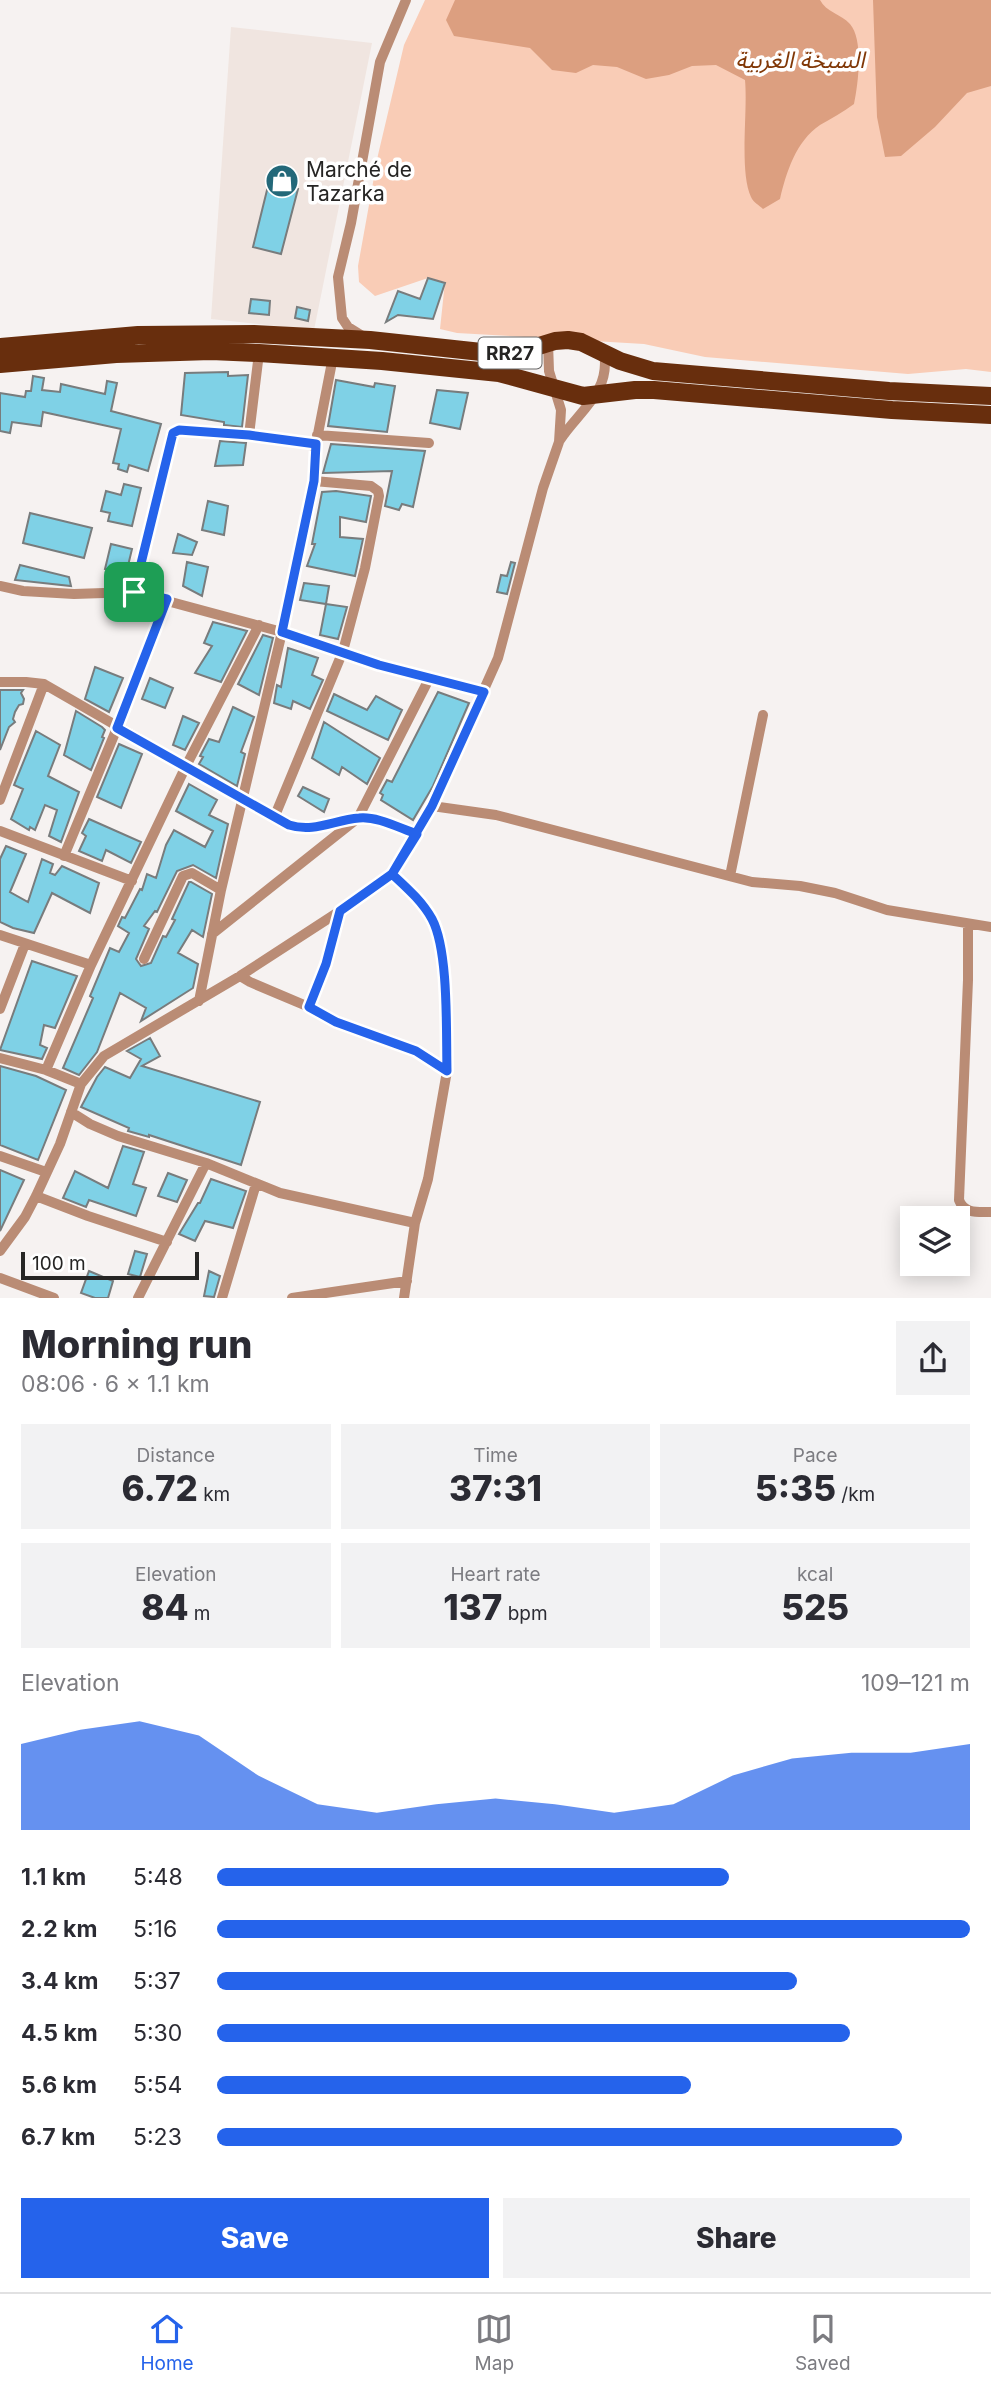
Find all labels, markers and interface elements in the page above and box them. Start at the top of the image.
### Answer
water label: السبخة الغربية [736,46,867,74]
place label: Marché de Tazarka [306,157,412,206]
shop icon: Marché de Tazarka [263,162,301,200]
road number: RR27 [478,338,542,368]
pin [104,562,164,622]
icon: arrive [115,573,153,611]
map controls [900,1206,970,1276]
button: layers [900,1206,970,1276]
scale bar [21,1249,200,1281]
text: 100 m [32,1252,86,1275]
text: Morning run [21,1321,252,1367]
button: share [896,1321,970,1395]
text: 08:06 · 6 × 1.1 km [21,1370,210,1398]
text: Distance [137,1444,215,1467]
text: Time [473,1444,518,1467]
text: Pace [793,1444,838,1467]
text: 6.72 [121,1467,198,1509]
text: 37:31 [449,1467,542,1509]
text: 5:35 [755,1467,836,1509]
text: km [198,1483,230,1506]
text: /km [836,1483,875,1506]
text: Elevation [135,1563,217,1586]
text: Heart rate [450,1563,540,1586]
text: kcal [797,1563,833,1586]
text: 84 [141,1586,189,1628]
text: 137 [443,1586,502,1628]
text: 525 [781,1586,849,1628]
text: m [189,1602,211,1625]
text: bpm [502,1602,548,1625]
text: Elevation [21,1669,120,1697]
text: 109–121 m [861,1669,970,1697]
text: 1.1 km [21,1863,86,1891]
text: 5:48 [133,1863,183,1891]
text: 2.2 km [21,1915,97,1943]
text: 5:16 [133,1915,177,1943]
text: 3.4 km [21,1967,98,1995]
text: 5:37 [133,1967,181,1995]
text: 4.5 km [21,2019,98,2047]
text: 5:30 [133,2019,182,2047]
text: 5.6 km [21,2071,97,2099]
text: 5:54 [133,2071,182,2099]
text: 6.7 km [21,2123,96,2151]
text: 5:23 [133,2123,182,2151]
button: Save [21,2198,489,2278]
button: Share [503,2198,970,2278]
tab: Home [140,2310,194,2375]
tab: Map [475,2310,514,2375]
tab: Saved [795,2310,851,2375]

